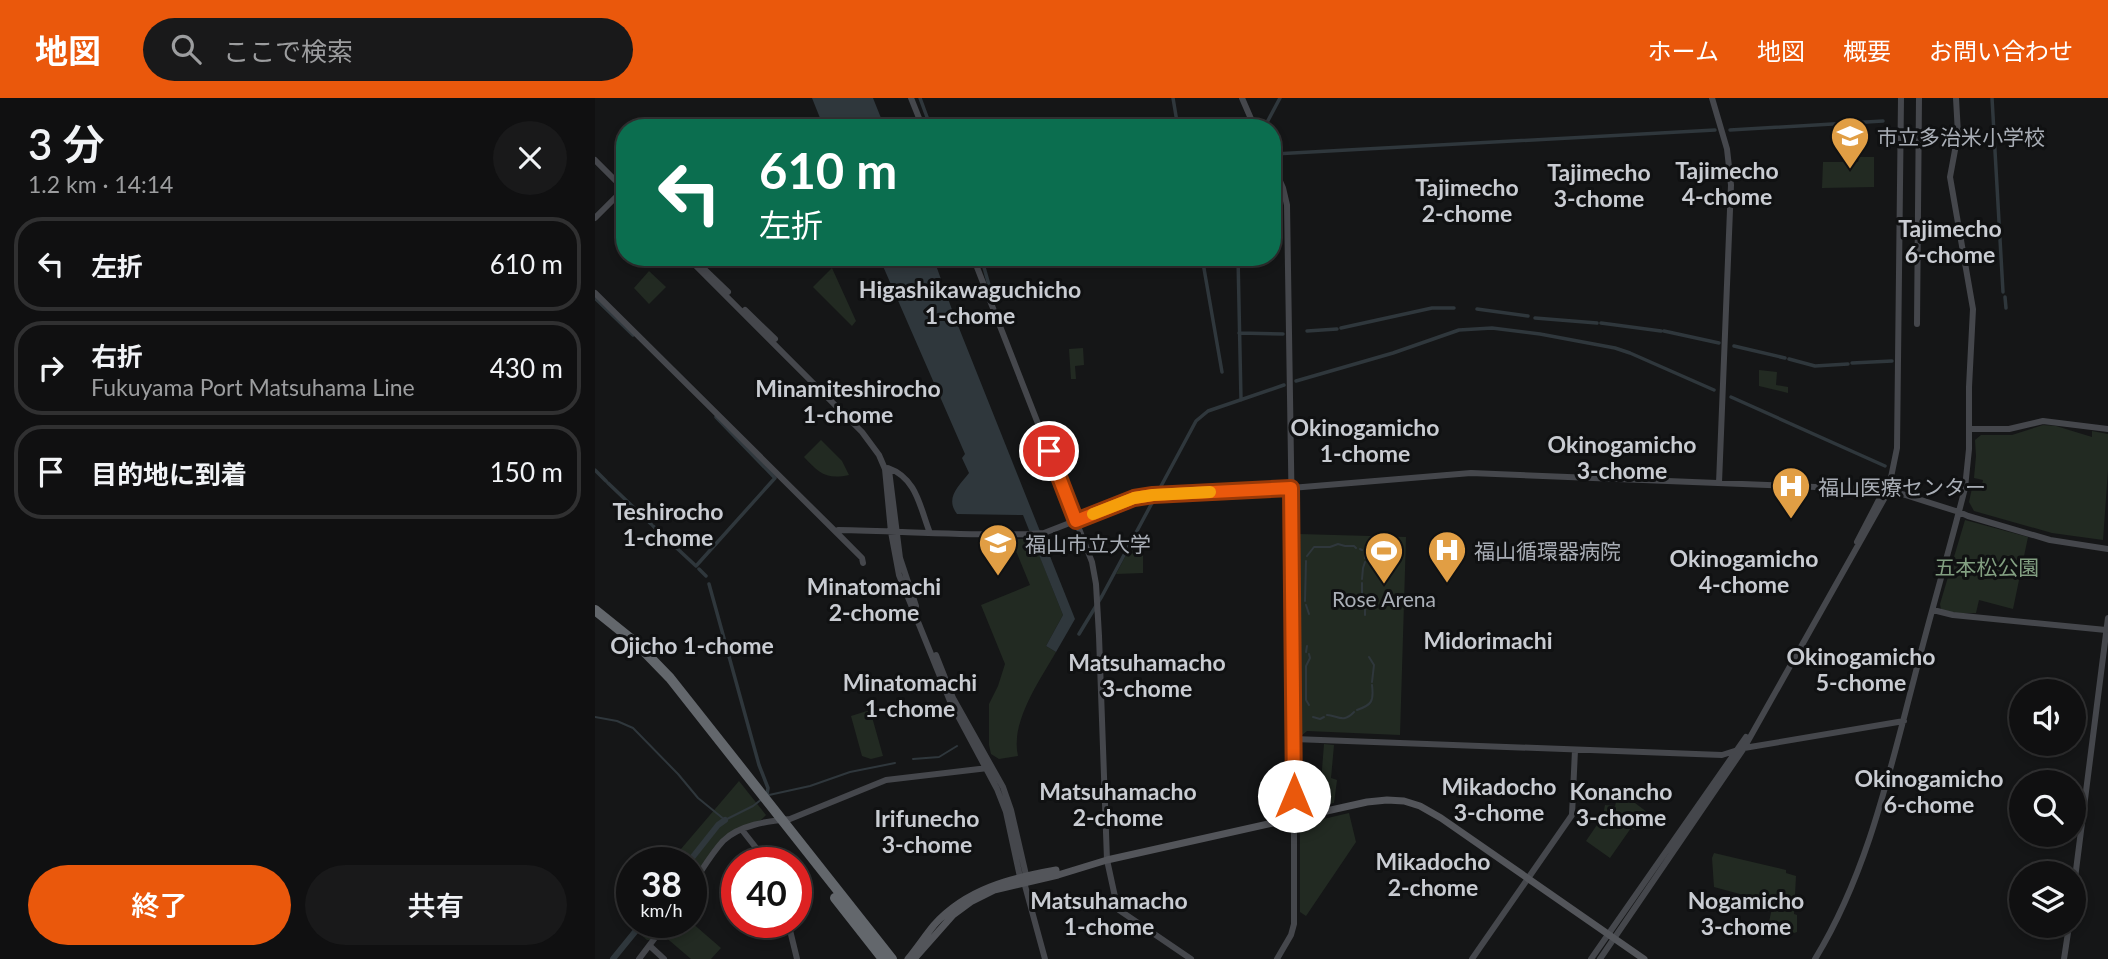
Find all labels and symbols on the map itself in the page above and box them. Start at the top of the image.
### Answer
school or university icon: 市立多治米小学校 [1829,115,1871,170]
place label: 市立多治米小学校 [1877,124,2045,149]
district label: Tajimecho 4-chome [1675,156,1779,210]
district label: Tajimecho 3-chome [1547,158,1651,212]
district label: Tajimecho 2-chome [1415,173,1519,227]
district label: Tajimecho 6-chome [1898,214,2002,268]
district label: Higashikawaguchicho 1-chome [859,275,1081,329]
district label: Minamiteshirocho 1-chome [755,374,941,428]
district label: Okinogamicho 1-chome [1291,413,1439,467]
pin [1019,421,1079,481]
district label: Okinogamicho 3-chome [1548,430,1696,484]
hospital icon: 福山医療センター [1770,465,1812,520]
place label: 福山医療センター [1818,474,1986,499]
district label: Teshirocho 1-chome [613,497,723,551]
school or university icon: 福山市立大学 [977,522,1019,577]
hospital icon: 福山循環器病院 [1426,529,1468,584]
sports icon: Rose Arena [1363,530,1405,585]
place label: 福山市立大学 [1025,531,1151,556]
place label: 福山循環器病院 [1474,538,1621,563]
district label: Okinogamicho 4-chome [1670,544,1818,598]
park label: 五本松公園 [1935,554,2040,579]
district label: Minatomachi 2-chome [807,572,941,626]
place label: Rose Arena [1332,586,1436,611]
district label: Midorimachi [1424,626,1552,654]
district label: Ojicho 1-chome [610,631,774,659]
district label: Okinogamicho 5-chome [1787,642,1935,696]
district label: Matsuhamacho 3-chome [1068,648,1226,702]
district label: Minatomachi 1-chome [843,668,977,722]
position arrow [1257,759,1331,833]
district label: Okinogamicho 6-chome [1855,764,2003,818]
district label: Mikadocho 3-chome [1442,772,1556,826]
district label: Matsuhamacho 2-chome [1039,777,1197,831]
district label: Konancho 3-chome [1569,777,1673,831]
district label: Irifunecho 3-chome [875,804,979,858]
speed limit sign: 40 [721,847,812,938]
district label: Mikadocho 2-chome [1376,847,1490,901]
district label: Matsuhamacho 1-chome [1030,886,1188,940]
district label: Nogamicho 3-chome [1688,886,1804,940]

